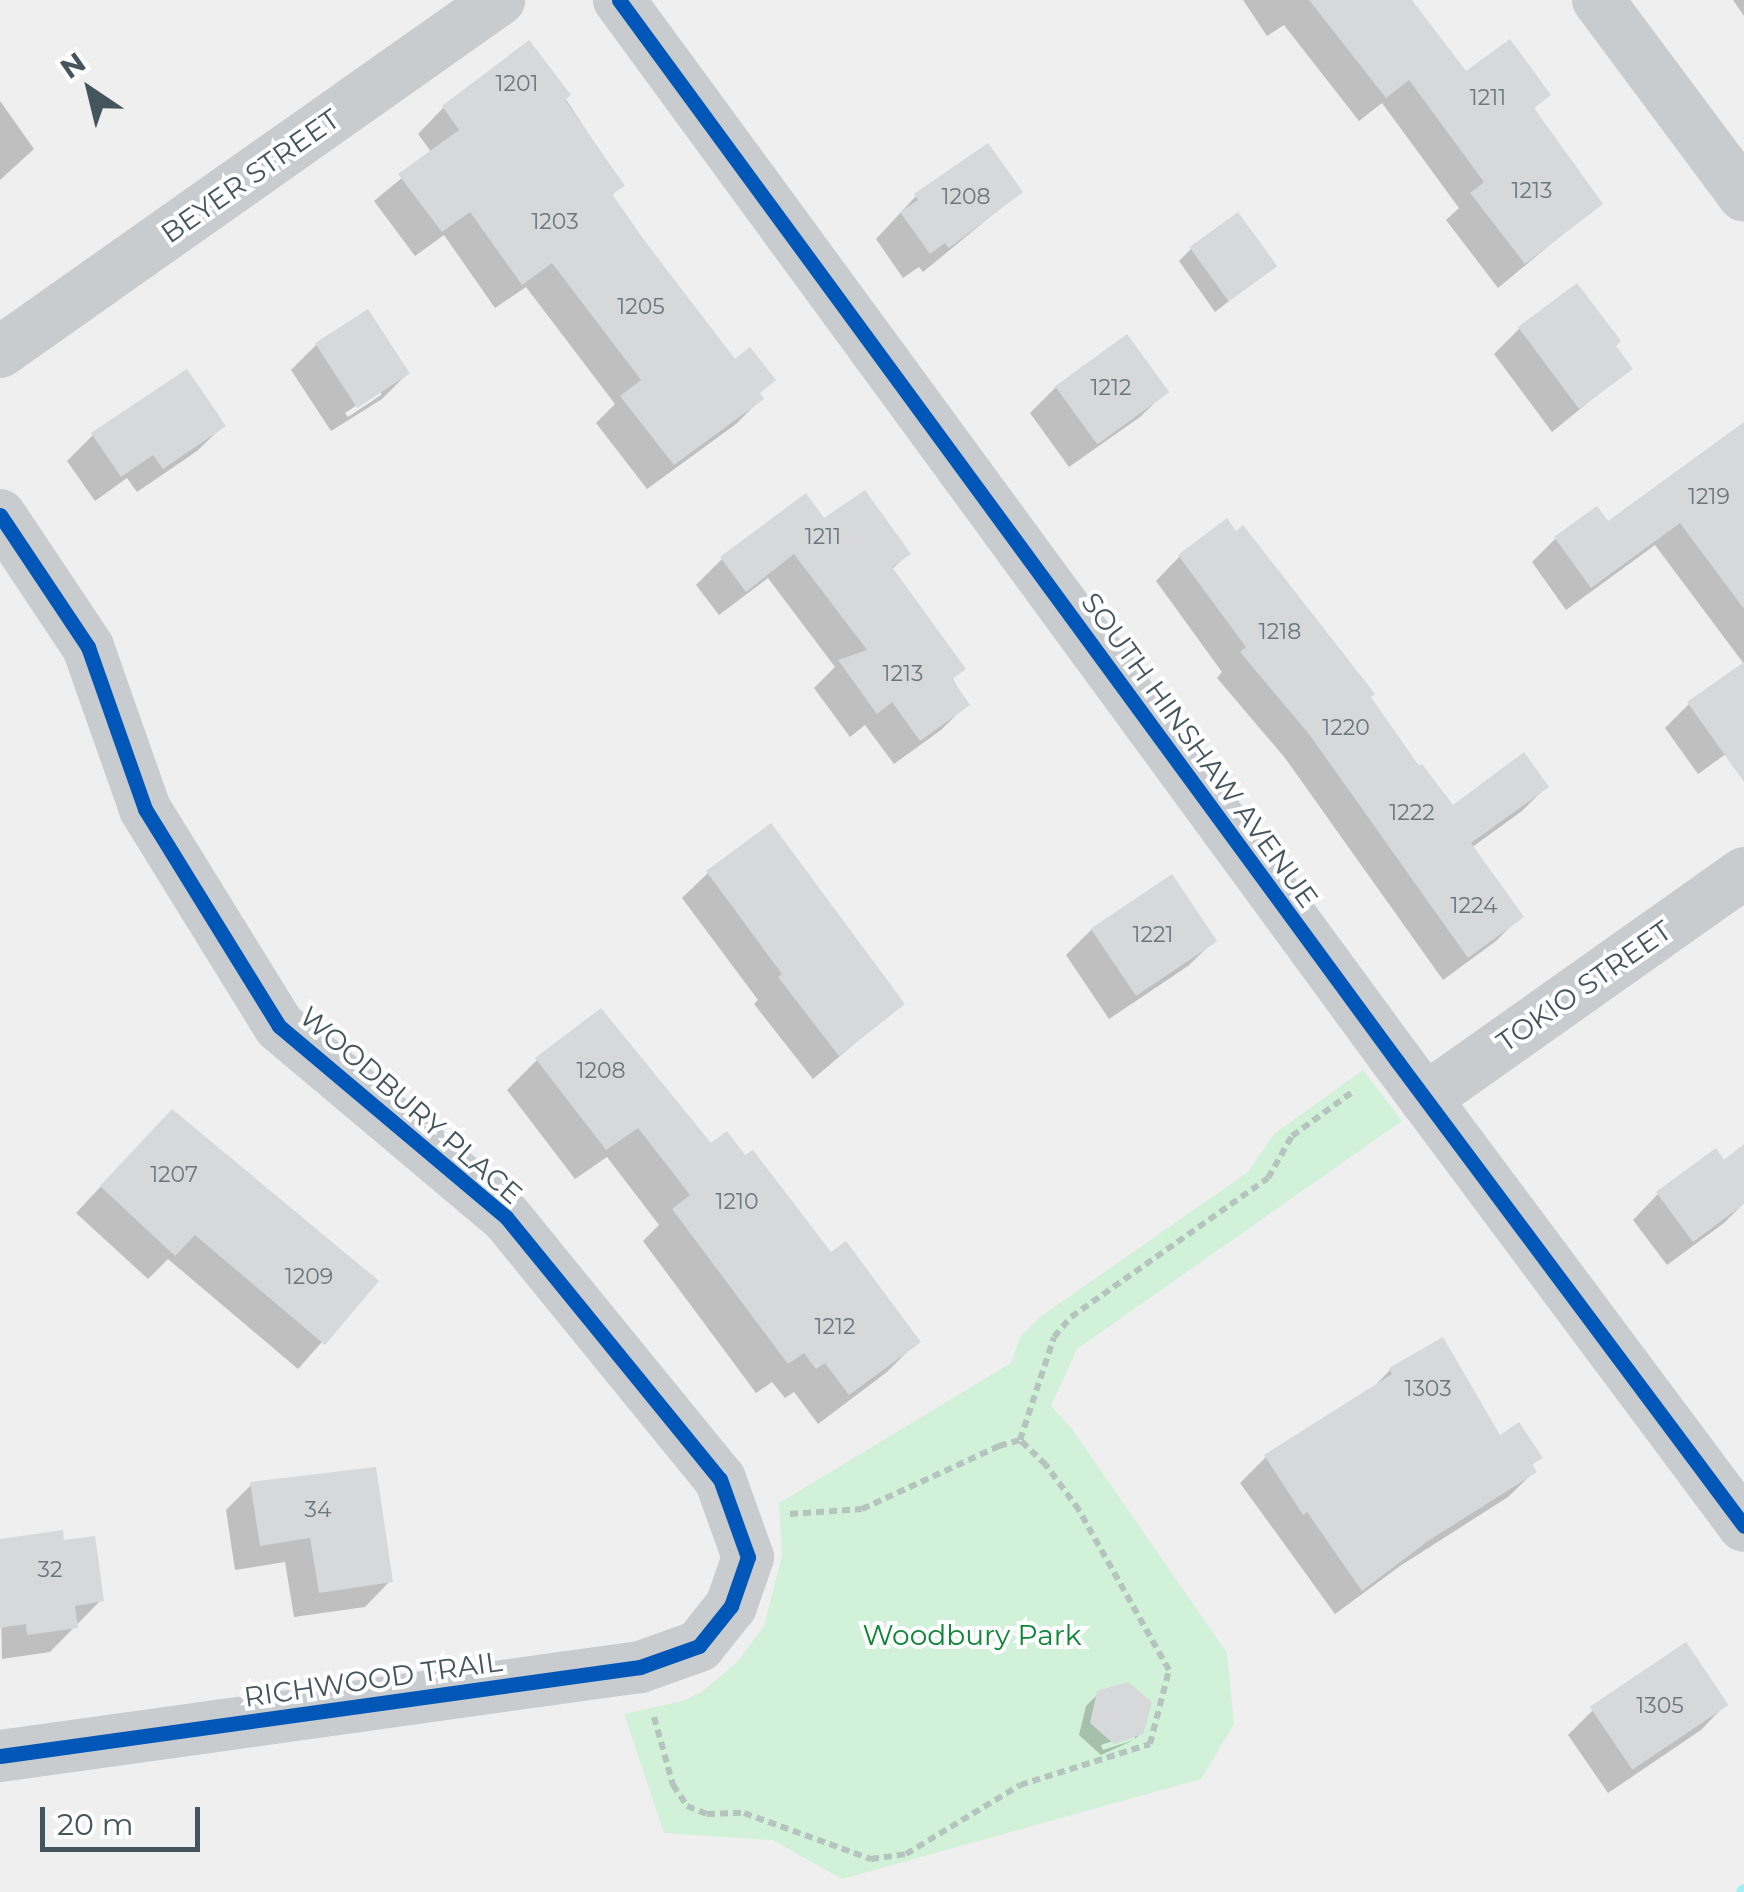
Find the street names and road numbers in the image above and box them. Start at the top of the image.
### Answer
street label: BEYER STREET [154,102,346,250]
street label: SOUTH HINSHAW AVENUE [1075,586,1325,914]
street label: TOKIO STREET [1490,913,1678,1059]
street label: WOODBURY PLACE [293,999,529,1211]
street label: RICHWOOD TRAIL [242,1644,504,1714]

